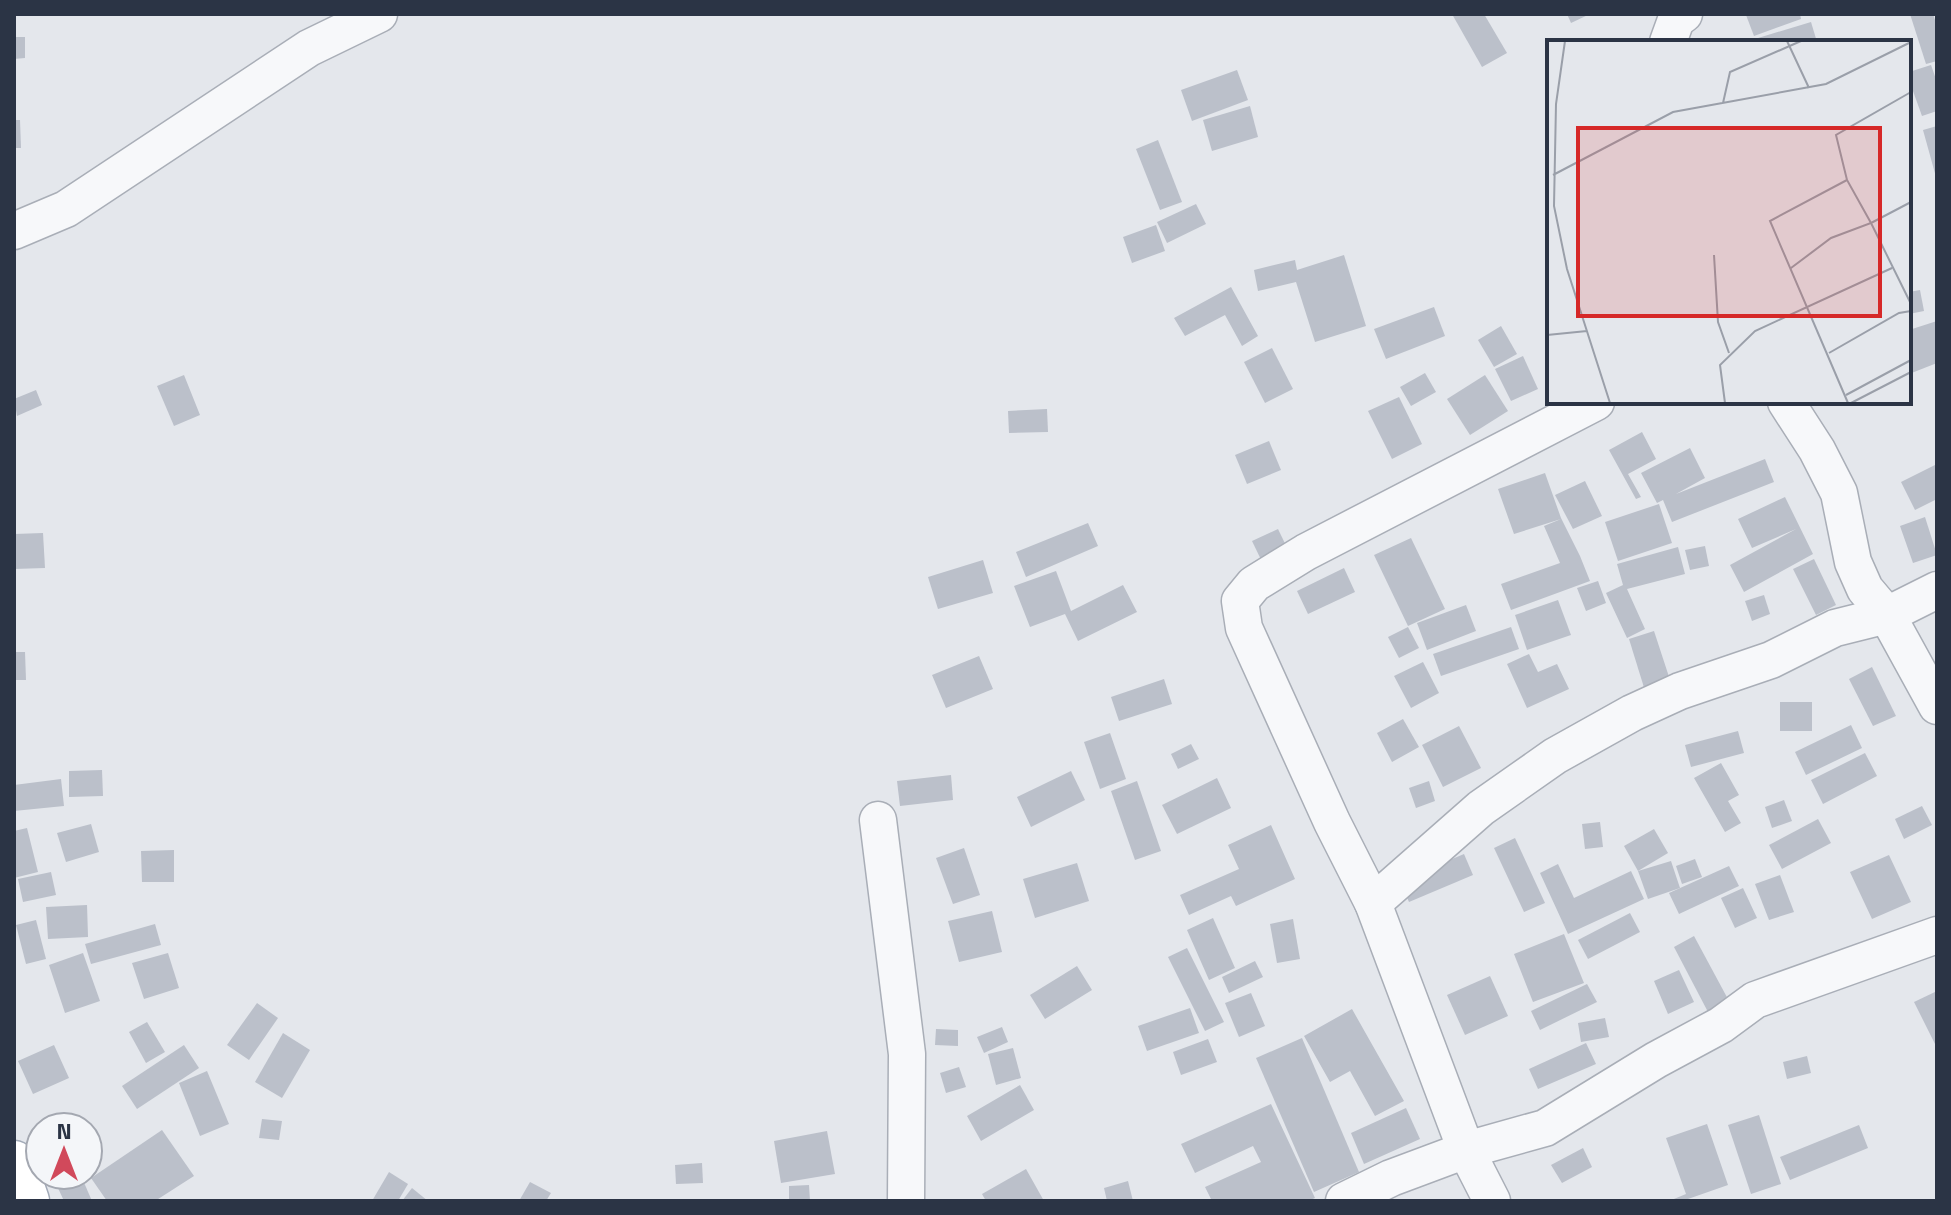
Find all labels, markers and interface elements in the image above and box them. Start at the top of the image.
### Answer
inset map [1547,40,1911,404]
north arrow [24,1111,104,1191]
text: N [56,1114,72,1148]

